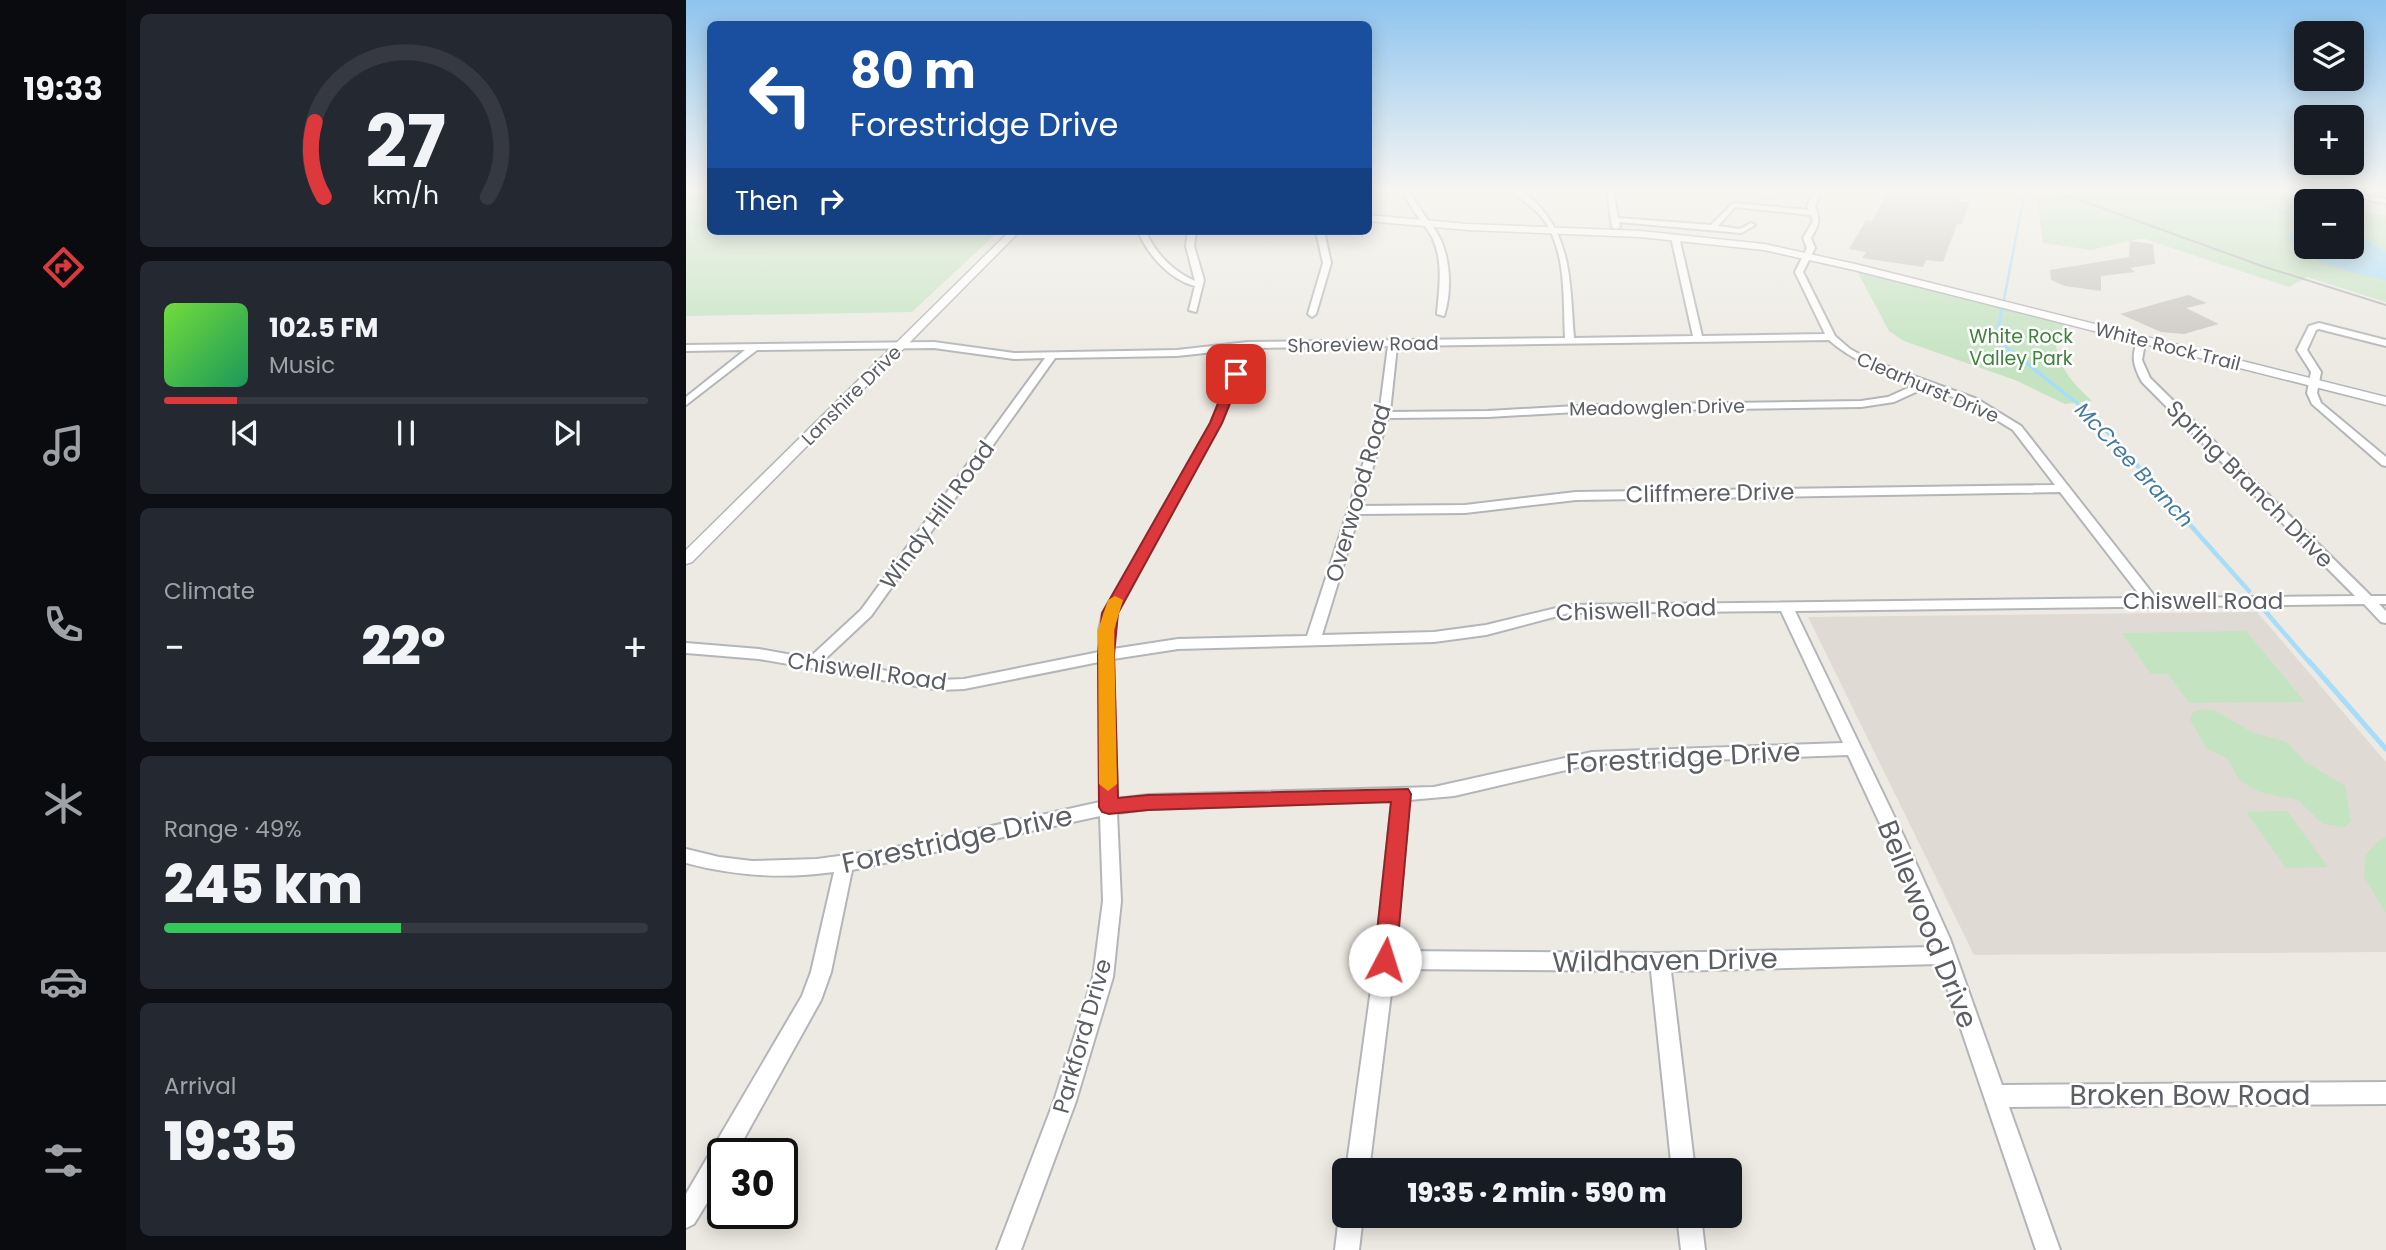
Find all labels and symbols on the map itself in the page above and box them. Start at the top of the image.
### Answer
street label: White Rock Trail [2092,315,2243,378]
park label: White Rock Valley Park [1969,323,2073,372]
street label: Shoreview Road [1287,330,1439,359]
street label: Lanshire Drive [795,339,907,451]
pin [1206,344,1266,404]
street label: Clearhurst Drive [1853,345,2003,430]
street label: Meadowglen Drive [1569,392,1745,423]
street label: Spring Branch Drive [2159,393,2341,575]
water label: McCree Branch [2069,396,2200,534]
street label: Overwood Road [1317,400,1399,586]
street label: Windy Hill Road [872,434,1002,596]
street label: Cliffmere Drive [1625,476,1795,510]
street label: Chiswell Road [2123,585,2283,617]
street label: Chiswell Road [1555,591,1717,629]
street label: Chiswell Road [785,644,949,698]
street label: Forestridge Drive [1565,732,1801,783]
street label: Forestridge Drive [838,796,1076,883]
street label: Bellewood Drive [1868,814,1987,1034]
position arrow [1348,923,1422,997]
street label: Wildhaven Drive [1552,939,1778,982]
street label: Parkford Drive [1045,955,1119,1117]
street label: Broken Bow Road [2069,1076,2311,1115]
speed limit sign: 30 [707,1138,798,1229]

